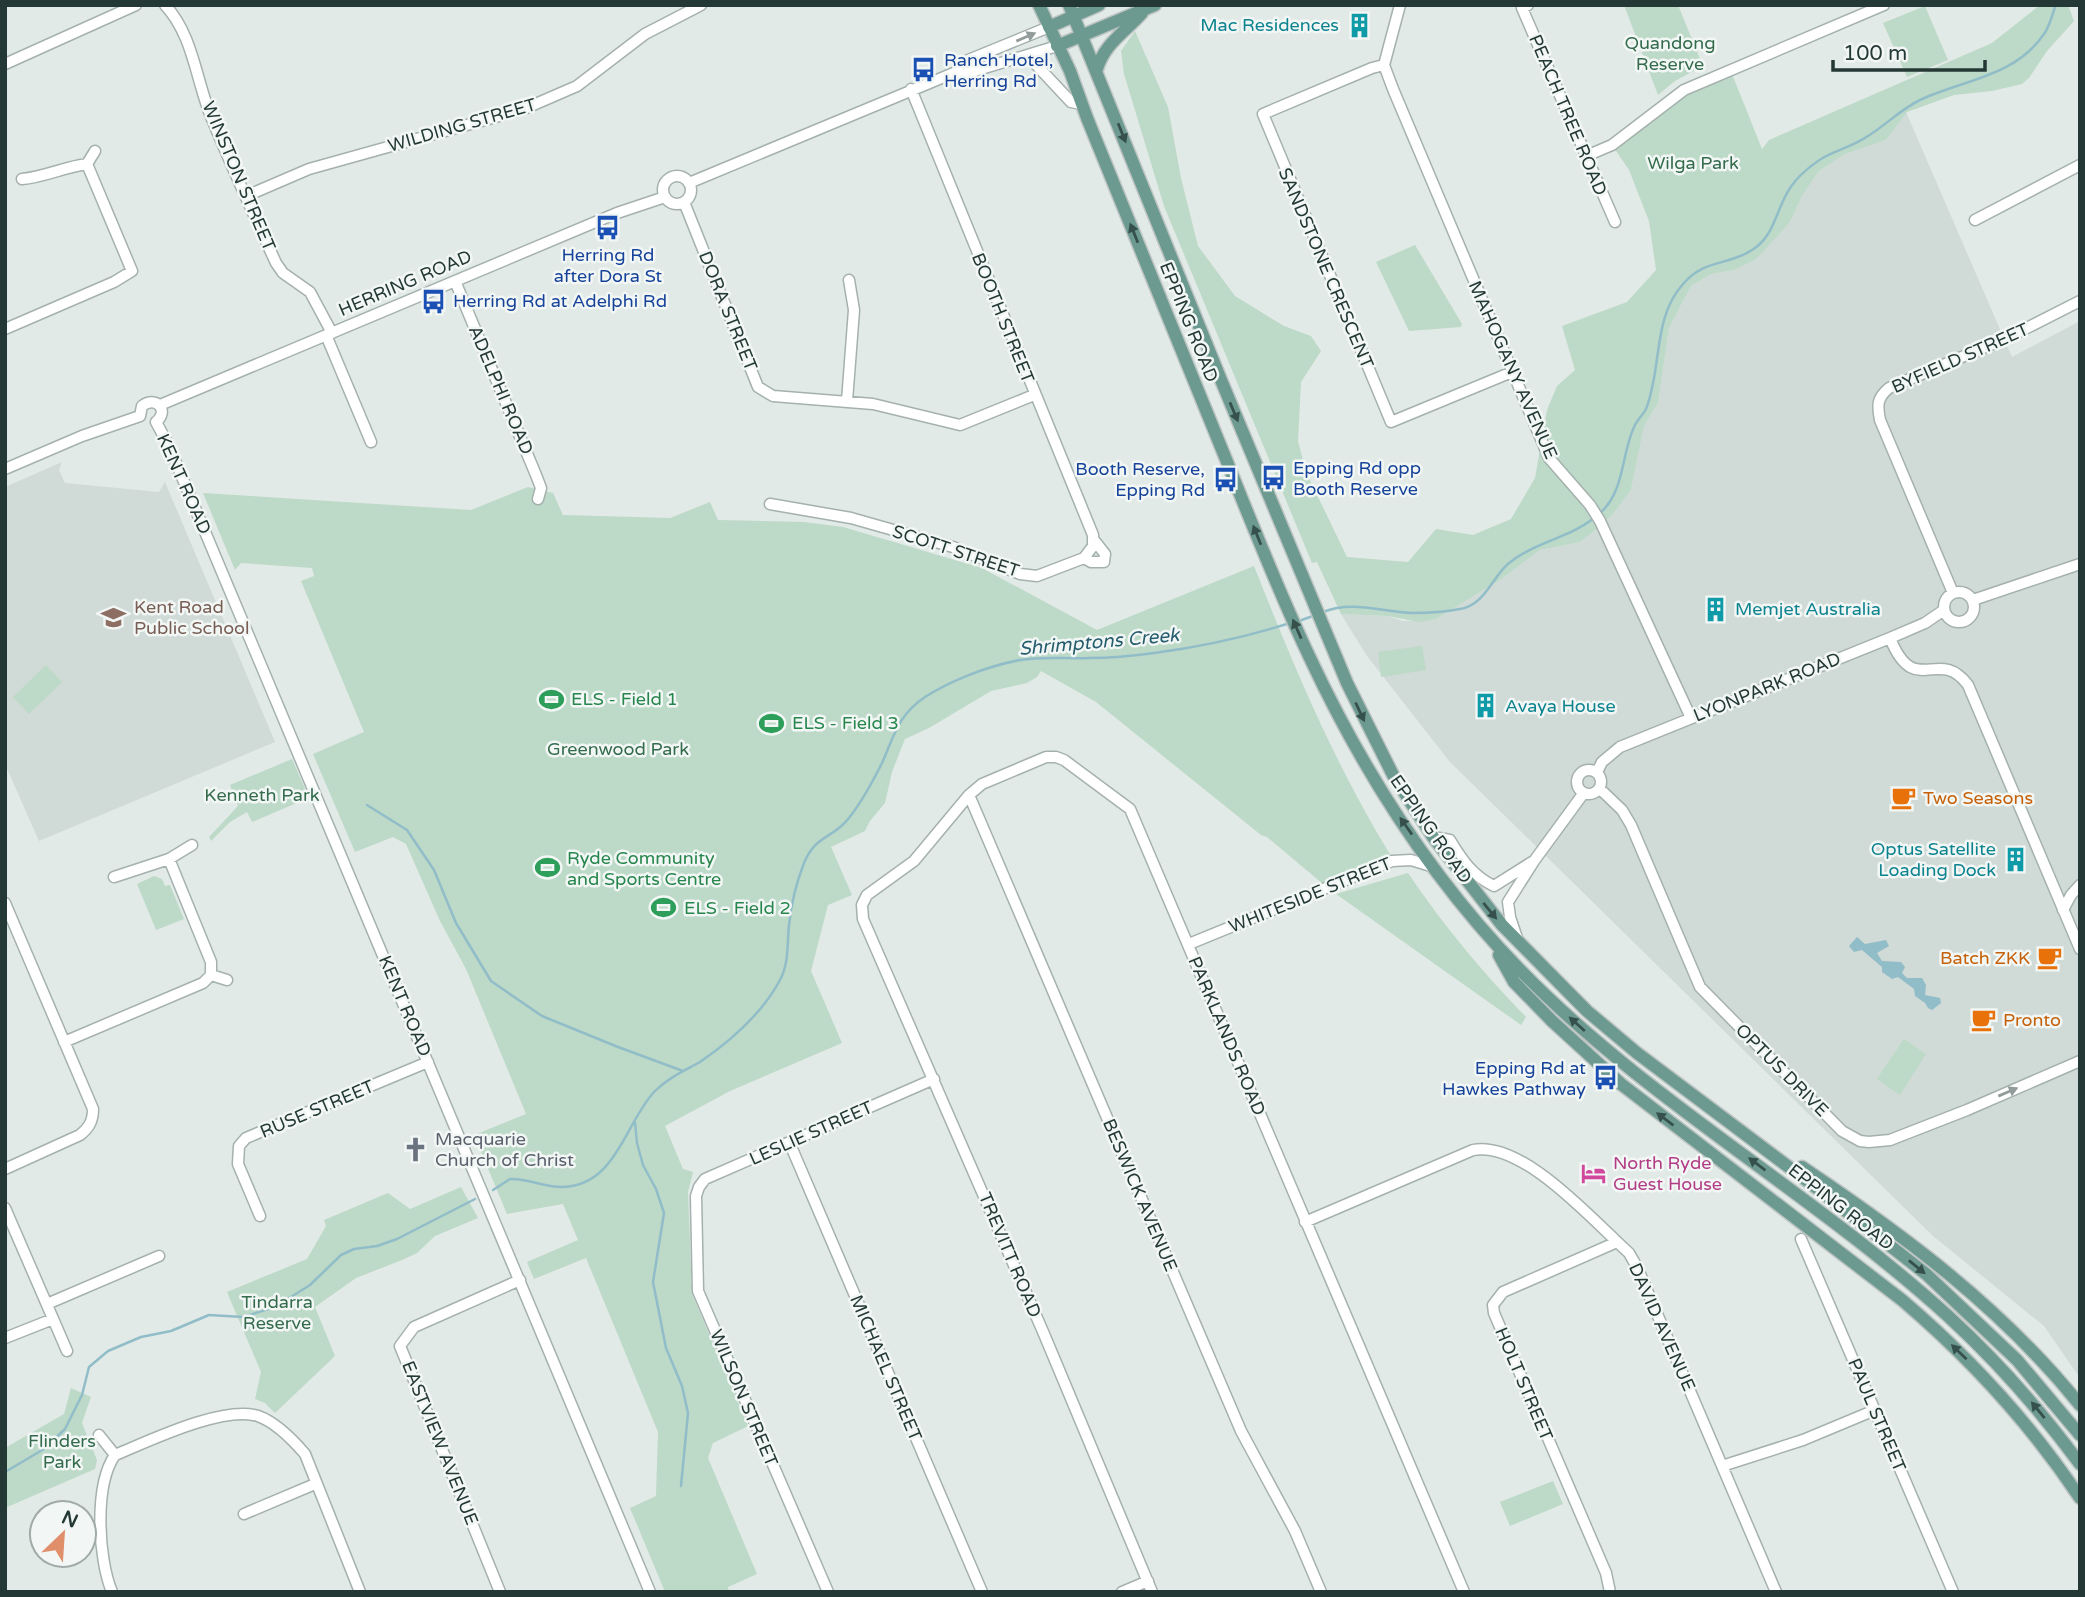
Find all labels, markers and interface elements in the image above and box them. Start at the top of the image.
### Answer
building icon: Mac Residences [1345,11,1373,39]
place label: Mac Residences [1200,14,1339,36]
scale bar [1833,28,1985,72]
one-way arrow [1015,31,1036,42]
street label: PEACH TREE ROAD [1524,31,1612,199]
park label: Quandong Reserve [1624,32,1716,75]
text: 100 m [1843,41,1907,66]
place label: Ranch Hotel, Herring Rd [944,49,1053,92]
bus stop icon: Ranch Hotel, Herring Rd [910,56,938,84]
street label: WILDING STREET [385,93,539,157]
street label: WINSTON STREET [197,98,281,254]
one-way arrow [1116,122,1127,143]
park label: Wilga Park [1647,152,1739,174]
street label: SANDSTONE CRESCENT [1274,164,1378,372]
bus stop icon: Herring Rd after Dora St [594,214,622,242]
one-way arrow [1128,223,1139,244]
place label: Herring Rd after Dora St [554,244,662,287]
street label: HERRING ROAD [335,245,475,321]
street label: DORA STREET [694,248,762,374]
street label: BOOTH STREET [967,250,1039,386]
street label: EPPING ROAD [1155,259,1223,385]
street label: MAHOGANY AVENUE [1464,277,1562,463]
bus stop icon: Herring Rd at Adelphi Rd [419,287,447,315]
place label: Herring Rd at Adelphi Rd [453,290,667,312]
street label: BYFIELD STREET [1888,318,2032,398]
street label: ADELPHI ROAD [464,322,538,458]
one-way arrow [1228,402,1240,422]
street label: KENT ROAD [152,430,216,538]
place label: Epping Rd opp Booth Reserve [1293,457,1421,500]
place label: Booth Reserve, Epping Rd [1075,458,1205,501]
bus stop icon: Epping Rd opp Booth Reserve [1259,464,1287,492]
bus stop icon: Booth Reserve, Epping Rd [1211,465,1239,493]
street label: SCOTT STREET [890,520,1022,582]
one-way arrow [1251,524,1262,545]
building icon: Memjet Australia [1701,595,1729,623]
place label: Kent Road Public School [134,596,250,639]
place label: Memjet Australia [1735,598,1881,620]
school or university icon: Kent Road Public School [100,603,128,631]
one-way arrow [1291,619,1303,639]
water label: Shrimptons Creek [1018,624,1182,660]
street label: LYONPARK ROAD [1690,647,1844,727]
sports icon: ELS - Field 1 [537,685,565,713]
place label: ELS - Field 1 [571,688,678,710]
building icon: Avaya House [1471,692,1499,720]
place label: Avaya House [1505,695,1616,717]
one-way arrow [1355,702,1366,722]
sports icon: ELS - Field 3 [758,709,786,737]
place label: ELS - Field 3 [792,712,899,734]
park label: Greenwood Park [547,738,689,760]
street label: EPPING ROAD [1385,770,1477,888]
park label: Kenneth Park [204,784,320,806]
cafe icon: Two Seasons [1889,784,1917,812]
place label: Two Seasons [1923,787,2033,809]
one-way arrow [1399,817,1413,835]
place label: Optus Satellite Loading Dock [1871,838,1996,881]
building icon: Optus Satellite Loading Dock [2002,845,2030,873]
place label: Ryde Community and Sports Centre [567,847,721,890]
street label: WHITESIDE STREET [1225,852,1395,938]
sports icon: Ryde Community and Sports Centre [533,854,561,882]
sports icon: ELS - Field 2 [650,894,678,922]
place label: ELS - Field 2 [684,897,791,919]
one-way arrow [1482,901,1497,919]
cafe icon: Batch ZKK [2036,944,2064,972]
place label: Batch ZKK [1940,947,2030,969]
street label: KENT ROAD [374,952,436,1060]
street label: PARKLANDS ROAD [1183,953,1271,1119]
cafe icon: Pronto [1969,1006,1997,1034]
place label: Pronto [2003,1009,2061,1031]
one-way arrow [1568,1016,1586,1032]
street label: OPTUS DRIVE [1731,1019,1833,1121]
place label: Epping Rd at Hawkes Pathway [1442,1057,1586,1100]
bus stop icon: Epping Rd at Hawkes Pathway [1592,1064,1620,1092]
street label: RUSE STREET [257,1075,377,1143]
one-way arrow [1997,1086,2018,1097]
street label: LESLIE STREET [746,1096,876,1170]
one-way arrow [1656,1113,1674,1127]
street label: BESWICK AVENUE [1098,1115,1182,1275]
place label: Macquarie Church of Christ [435,1128,574,1171]
church icon: Macquarie Church of Christ [401,1135,429,1163]
place label: North Ryde Guest House [1613,1152,1722,1195]
one-way arrow [1747,1157,1766,1171]
hotel icon: North Ryde Guest House [1579,1159,1607,1187]
street label: EPPING ROAD [1784,1159,1898,1255]
street label: TREVITT ROAD [974,1189,1046,1321]
street label: DAVID AVENUE [1624,1260,1700,1394]
one-way arrow [1908,1260,1926,1275]
park label: Tindarra Reserve [241,1291,313,1334]
street label: MICHAEL STREET [845,1292,927,1444]
street label: HOLT STREET [1490,1324,1558,1444]
street label: WILSON STREET [705,1326,783,1470]
one-way arrow [1950,1343,1967,1360]
street label: PAUL STREET [1843,1355,1911,1475]
street label: EASTVIEW AVENUE [397,1358,483,1528]
one-way arrow [2031,1401,2045,1419]
park label: Flinders Park [28,1430,96,1473]
north arrow [28,1499,98,1569]
text: N [58,1506,81,1533]

